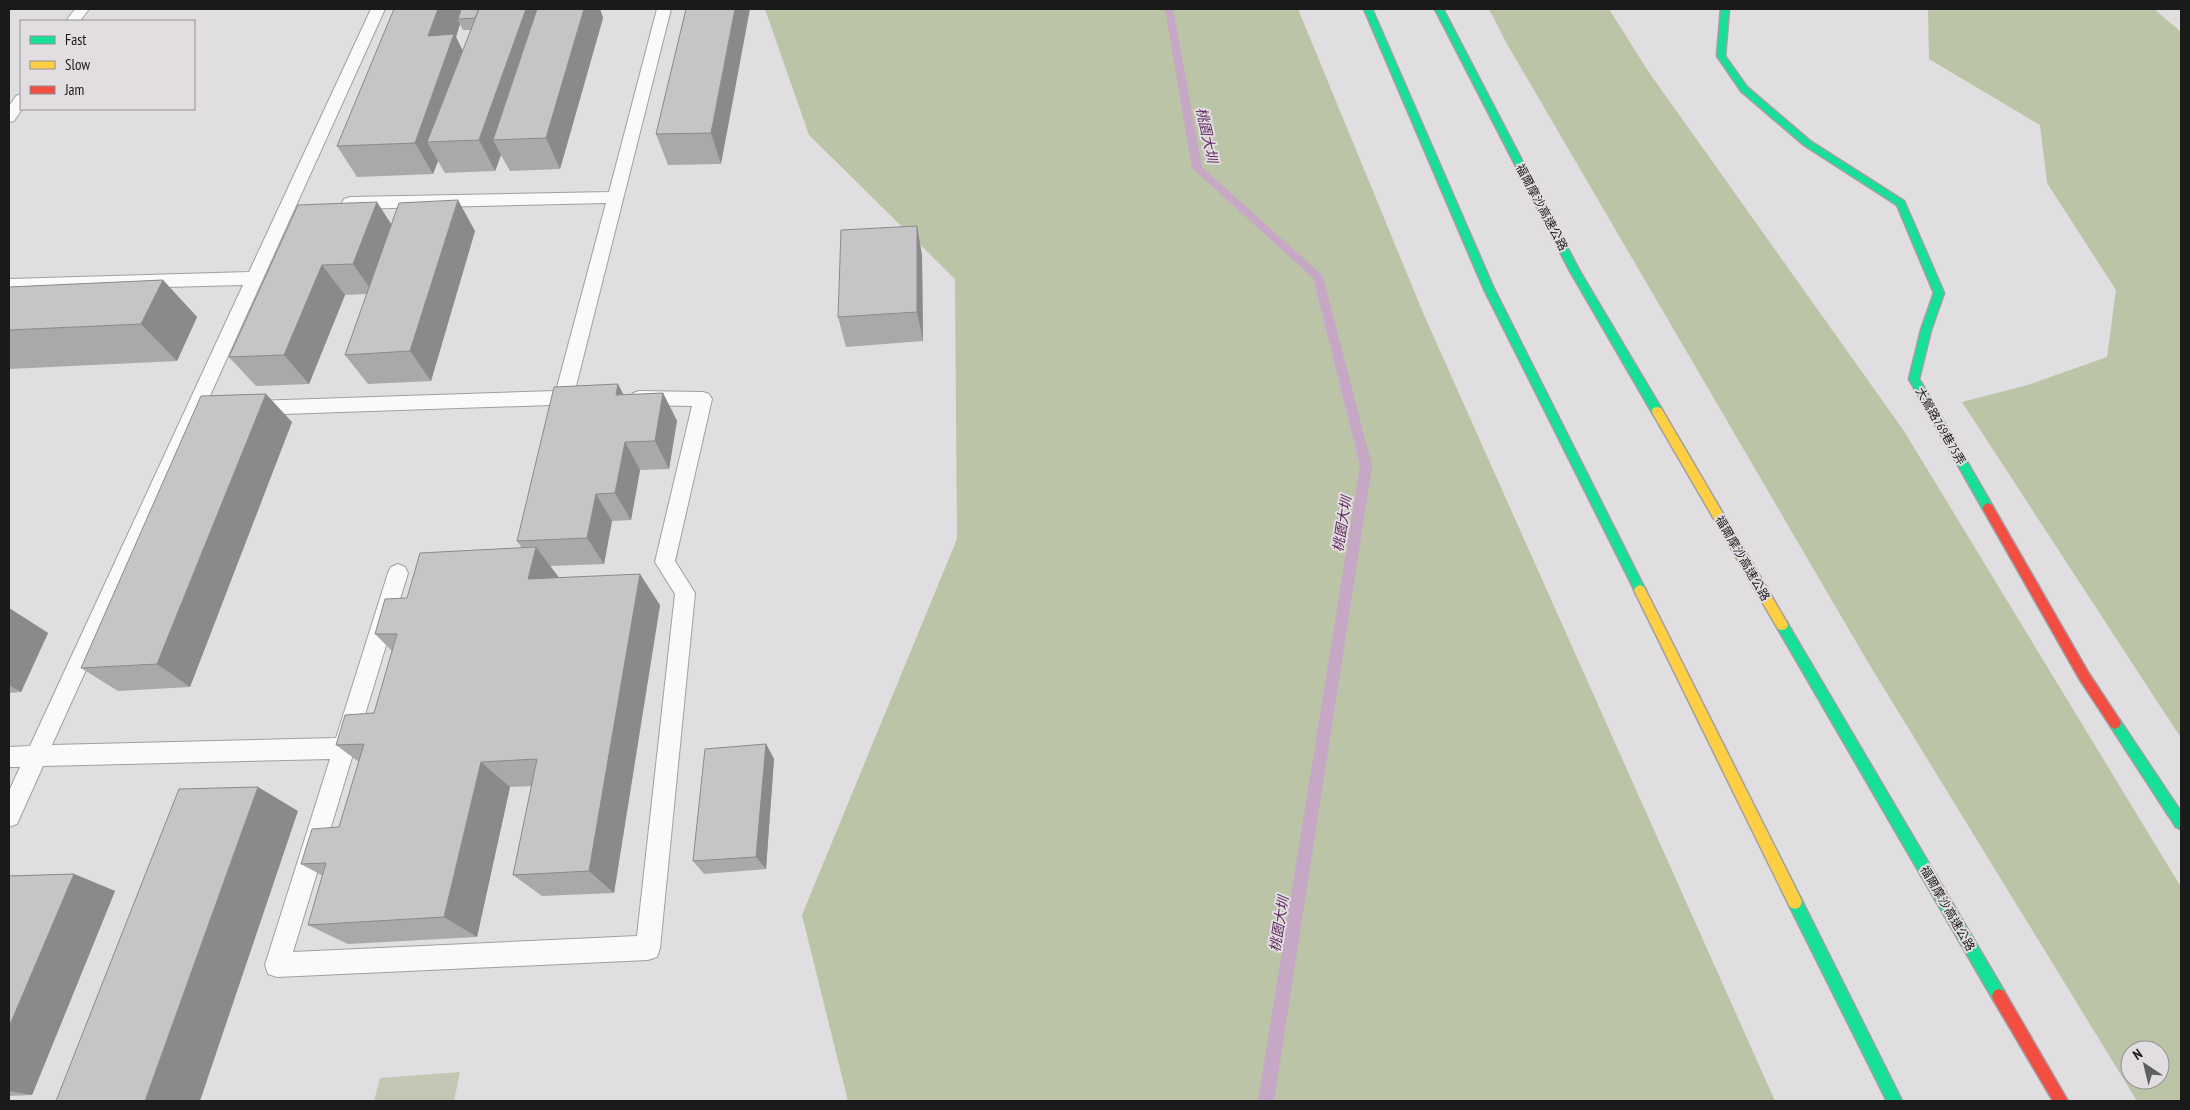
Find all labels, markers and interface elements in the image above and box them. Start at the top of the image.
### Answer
legend [20,20,195,110]
text: Fast [65,30,86,49]
text: Slow [65,55,90,74]
text: Jam [64,80,84,99]
water label: 桃園大圳 [1192,106,1222,166]
street label: 福爾摩沙高速公路 [1513,161,1571,253]
street label: 大鶯路769巷75弄 [1913,385,1969,467]
water label: 桃園大圳 [1329,493,1356,553]
street label: 福爾摩沙高速公路 [1713,513,1773,603]
street label: 福爾摩沙高速公路 [1918,863,1978,953]
water label: 桃園大圳 [1266,893,1293,953]
north arrow [2120,1040,2170,1090]
text: N [2129,1045,2146,1064]

